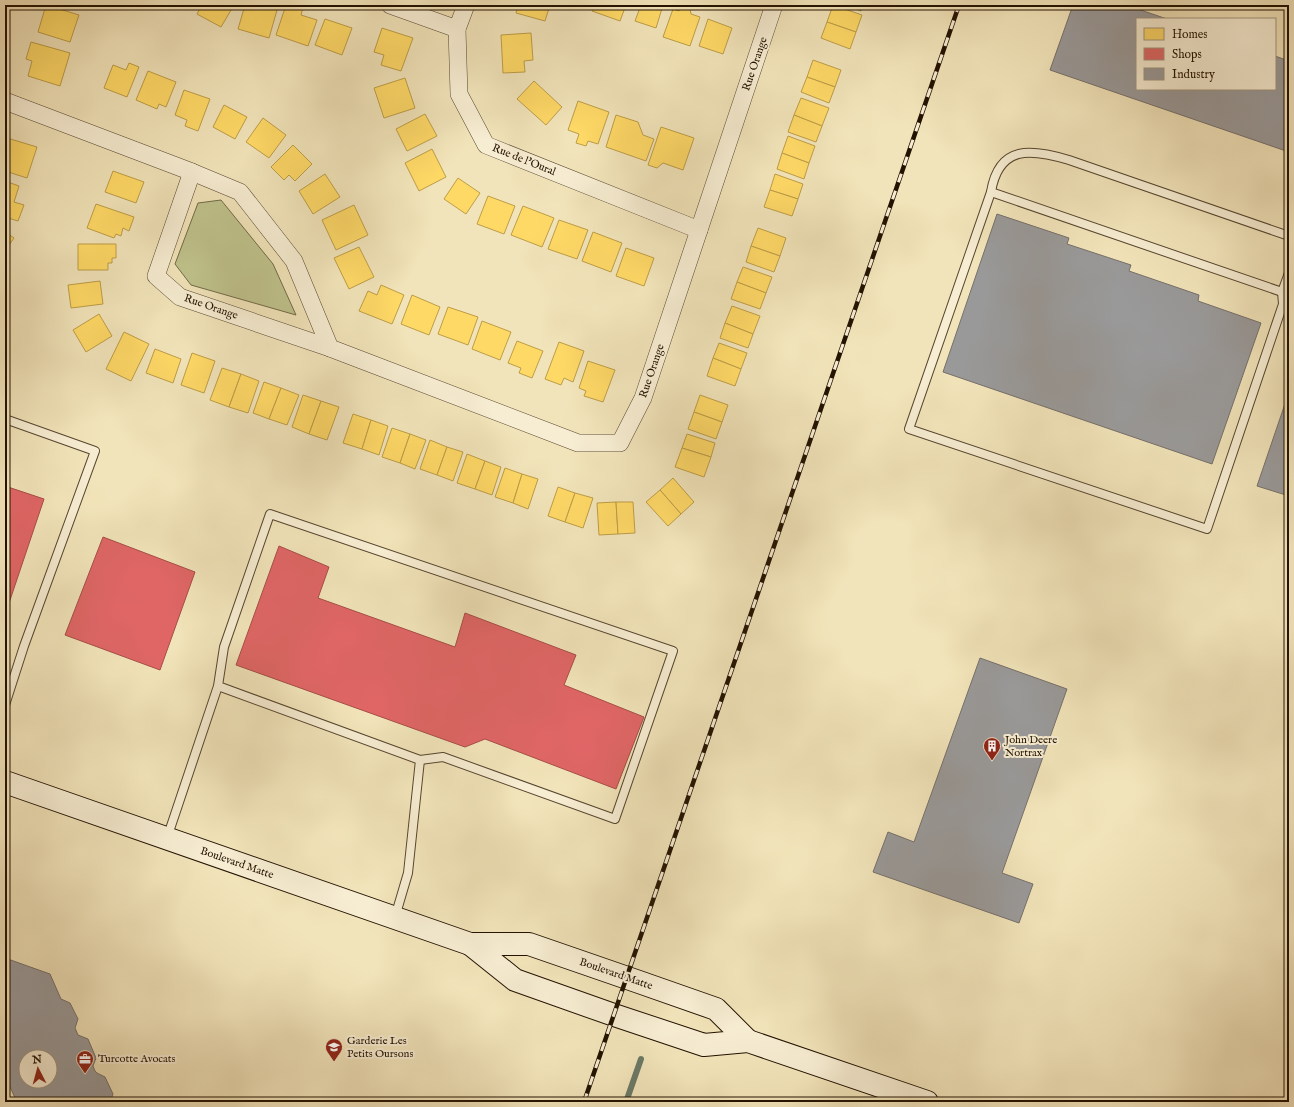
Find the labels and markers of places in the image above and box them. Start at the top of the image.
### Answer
place label: John Deere Nortrax [1003,733,1057,760]
building icon: John Deere Nortrax [982,736,1002,761]
place label: Garderie Les Petits Oursons [347,1034,413,1061]
school or university icon: Garderie Les Petits Oursons [324,1037,344,1062]
office icon: Turcotte Avocats [75,1049,95,1074]
place label: Turcotte Avocats [98,1052,176,1066]

